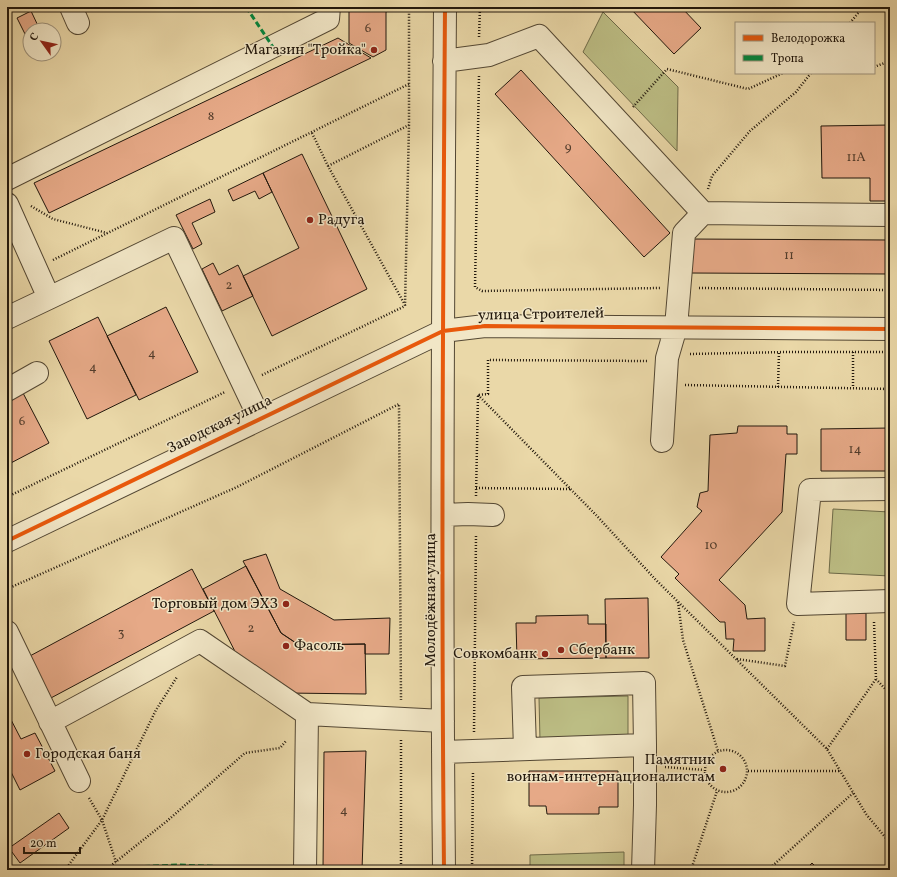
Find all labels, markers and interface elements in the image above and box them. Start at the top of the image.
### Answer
house number: 6 [365,20,372,38]
north arrow [22,22,62,62]
legend [735,22,875,74]
text: С [27,30,43,44]
text: Велодорожка [771,31,845,47]
place label: Магазин "Тройка" [244,40,366,61]
marker: Магазин "Тройка" [369,45,379,55]
text: Тропа [771,51,804,67]
house number: 8 [208,108,214,126]
house number: 9 [565,139,572,157]
house number: 11А [846,149,866,167]
place label: Радуга [318,210,365,231]
marker: Радуга [305,215,315,225]
house number: 11 [784,247,794,265]
house number: 2 [226,277,233,295]
street label: улица Строителей [478,303,604,327]
house number: 4 [148,345,156,363]
house number: 4 [89,359,97,377]
street label: Заводская улица [164,390,276,460]
house number: 6 [19,413,26,431]
house number: 14 [849,441,862,459]
street label: Молодёжная улица [421,533,442,667]
house number: 10 [705,537,718,555]
place label: Торговый дом ЭХЗ [152,594,278,615]
marker: Торговый дом ЭХЗ [281,599,291,609]
house number: 2 [248,620,255,638]
house number: 3 [118,625,125,643]
place label: Фасоль [294,636,344,657]
place label: Сбербанк [569,640,635,661]
marker: Фасоль [281,641,291,651]
place label: Совкомбанк [453,644,537,665]
marker: Сбербанк [556,645,566,655]
marker: Совкомбанк [540,649,550,659]
place label: Городская баня [35,744,141,765]
marker: Городская баня [22,749,32,759]
place label: Памятник воинам-интернационалистам [507,750,715,788]
marker: Памятник воинам-интернационалистам [718,764,728,774]
house number: 4 [340,802,348,820]
scale bar [24,829,80,855]
text: 20 m [30,836,57,852]

